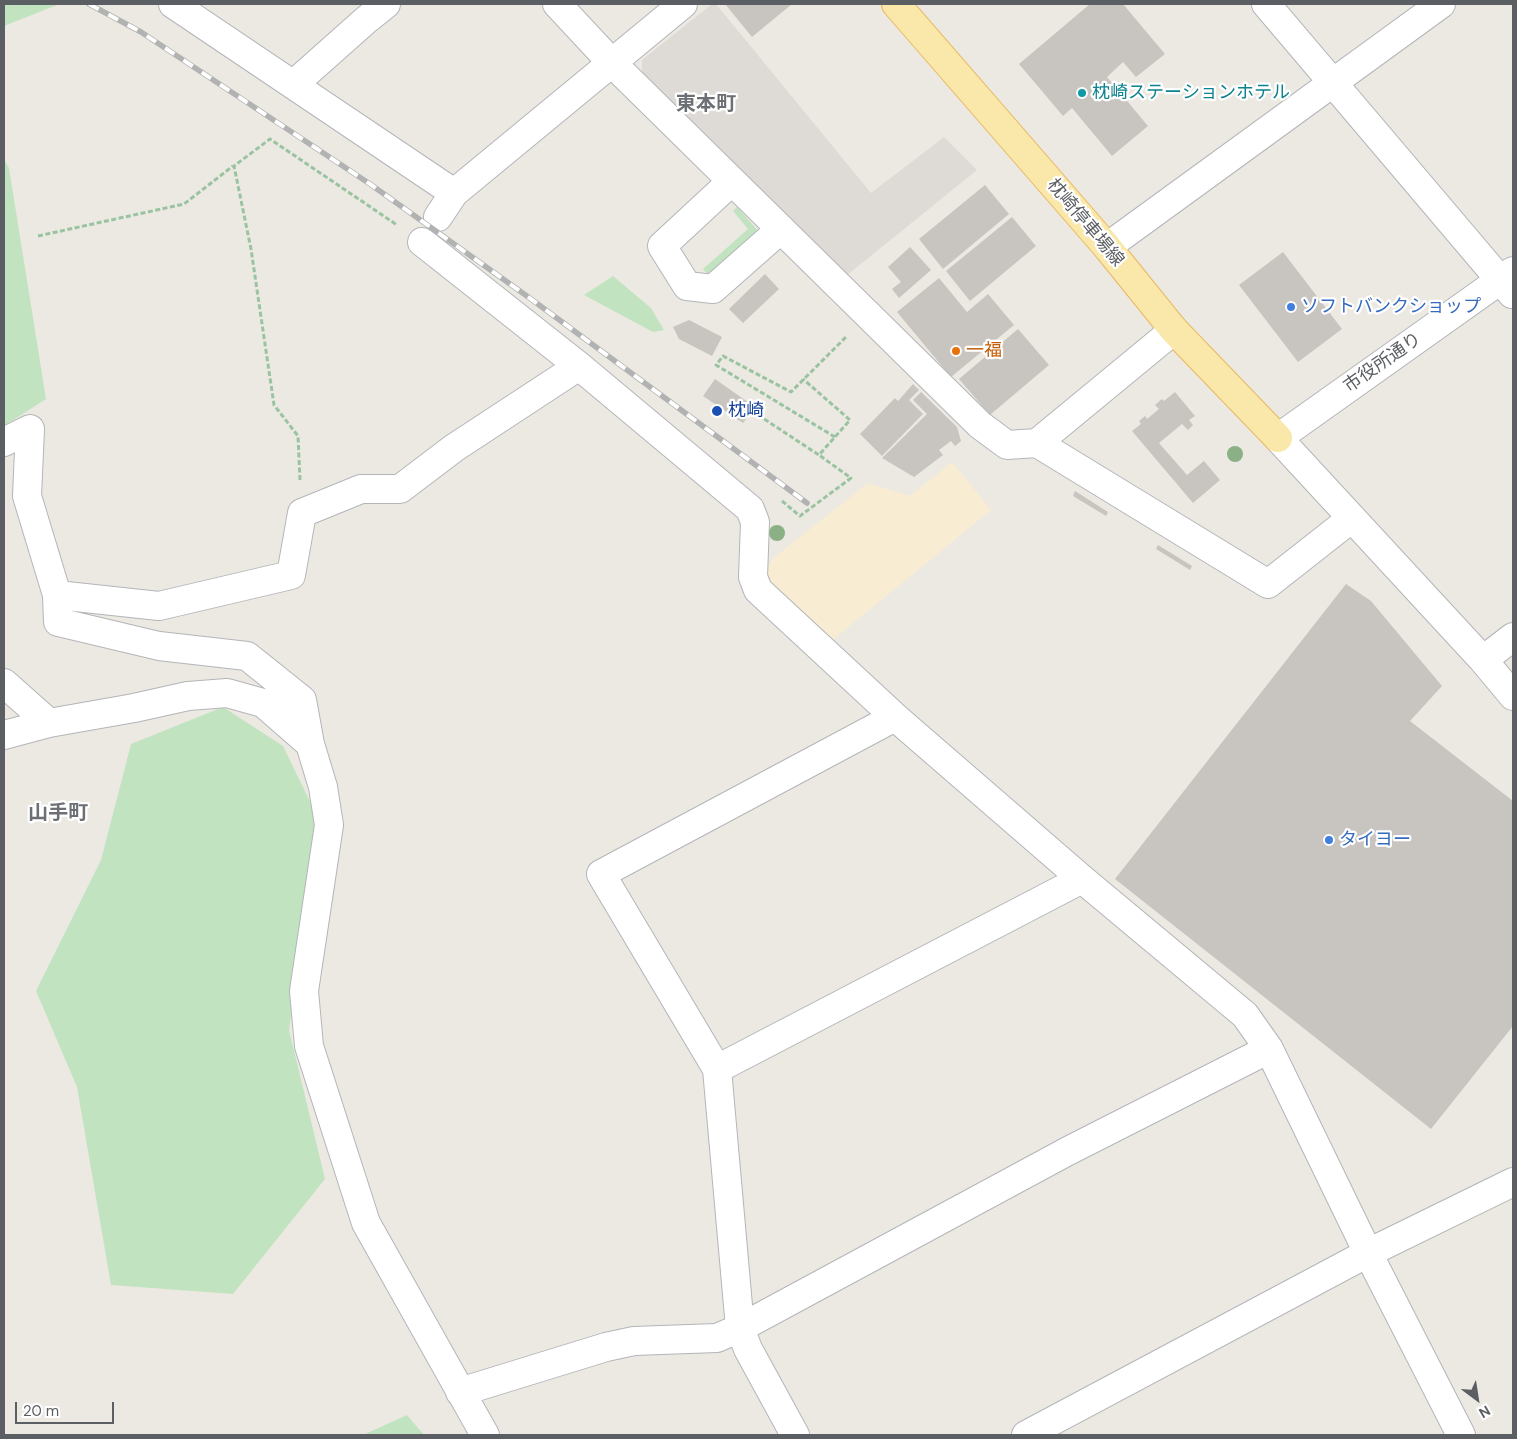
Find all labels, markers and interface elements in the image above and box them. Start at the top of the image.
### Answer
place label: 枕崎ステーションホテル [1092,82,1290,104]
marker: 枕崎ステーションホテル [1076,87,1088,99]
district label: 東本町 [676,93,736,117]
street label: 枕崎停車場線 [1042,175,1128,271]
place label: ソフトバンクショップ [1301,296,1481,318]
marker: ソフトバンクショップ [1285,301,1297,313]
street label: 市役所通り [1340,328,1426,398]
place label: 一福 [966,340,1002,362]
marker: 一福 [950,345,962,357]
place label: 枕崎 [728,400,764,422]
marker: 枕崎 [710,404,724,418]
district label: 山手町 [28,802,88,826]
place label: タイヨー [1339,829,1411,851]
marker: タイヨー [1323,834,1335,846]
north arrow [1452,1374,1502,1424]
scale bar [18,1392,116,1424]
text: 20 m [23,1401,59,1421]
text: N [1476,1402,1494,1422]

